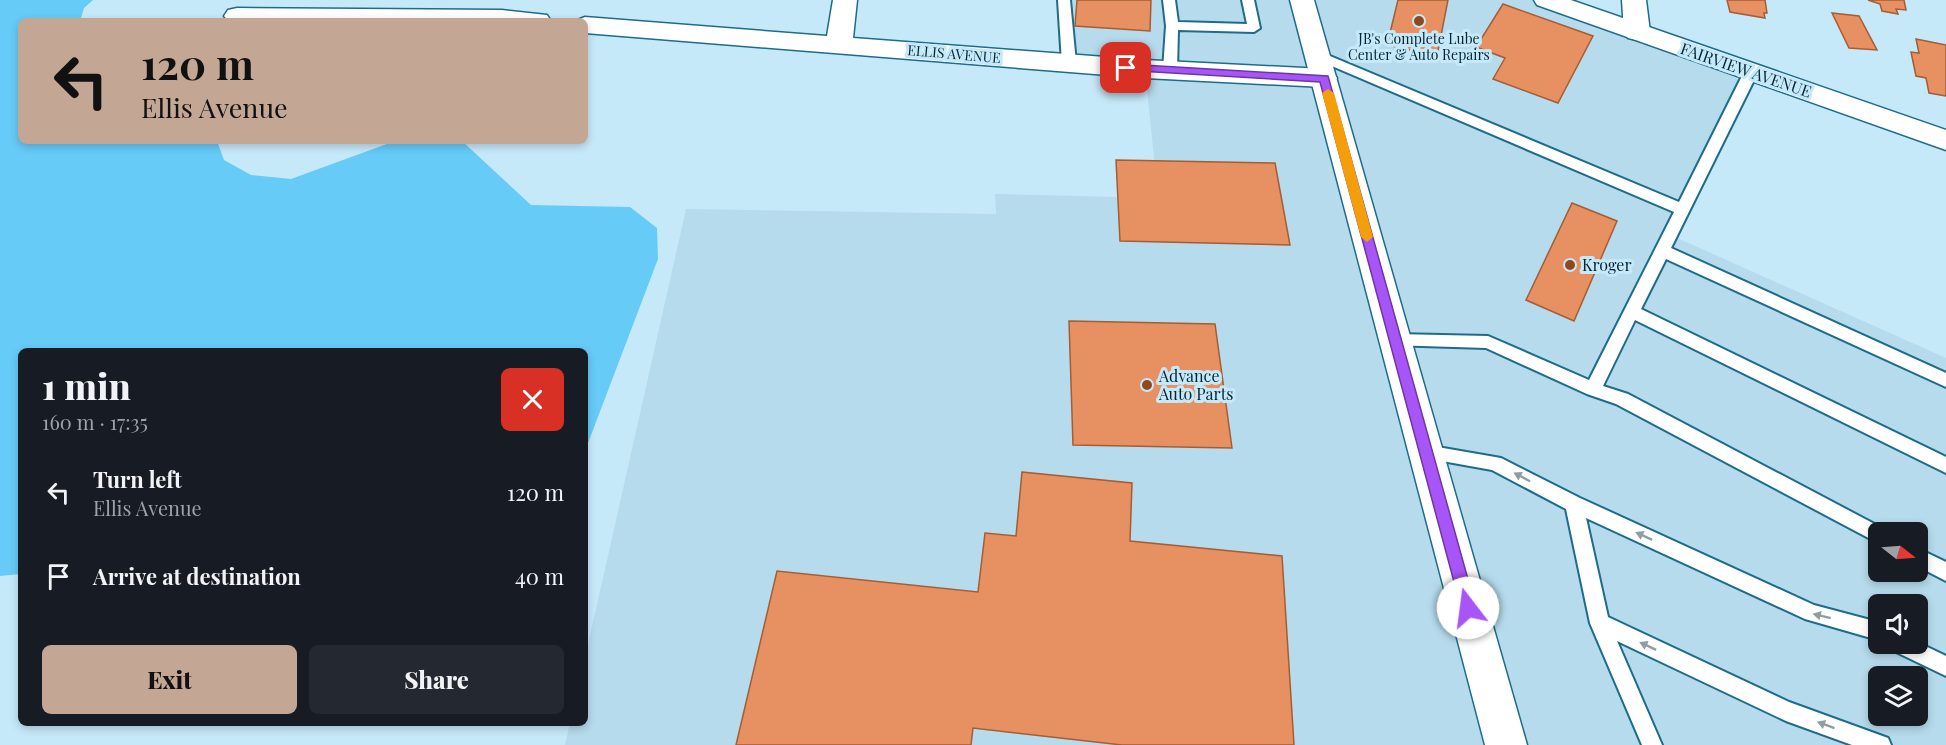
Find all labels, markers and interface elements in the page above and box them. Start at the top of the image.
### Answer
marker: JB's Complete Lube Center & Auto Repairs [1412,14,1426,28]
place label: JB's Complete Lube Center & Auto Repairs [1348,29,1490,64]
text: 120 m [141,35,254,91]
street label: FAIRVIEW AVENUE [1678,37,1814,102]
street label: ELLIS AVENUE [907,40,1002,67]
icon: left [42,42,120,120]
pin [1100,42,1151,93]
icon: arrive [1109,51,1142,84]
text: Ellis Avenue [141,89,288,125]
place label: Kroger [1582,254,1632,275]
marker: Kroger [1563,258,1577,272]
text: 1 min [42,361,131,409]
place label: Advance Auto Parts [1158,365,1233,404]
button: close [501,368,564,431]
marker: Advance Auto Parts [1140,378,1154,392]
text: 160 m · 17:35 [42,408,148,435]
text: Turn left [93,464,182,494]
one-way arrow [1513,472,1530,482]
icon: left [42,476,75,509]
text: 120 m [507,477,564,507]
text: Ellis Avenue [93,494,202,521]
north arrow [1868,522,1928,582]
map controls [1868,522,1928,726]
one-way arrow [1635,532,1652,541]
icon: arrive [42,560,75,593]
text: Arrive at destination [93,561,301,591]
text: 40 m [515,561,564,591]
position arrow [1436,576,1500,640]
button: sound [1868,594,1928,654]
one-way arrow [1813,610,1831,620]
one-way arrow [1639,641,1656,650]
button: Exit [42,645,297,714]
button: Share [309,645,564,714]
button: layers [1868,666,1928,726]
one-way arrow [1817,720,1835,730]

